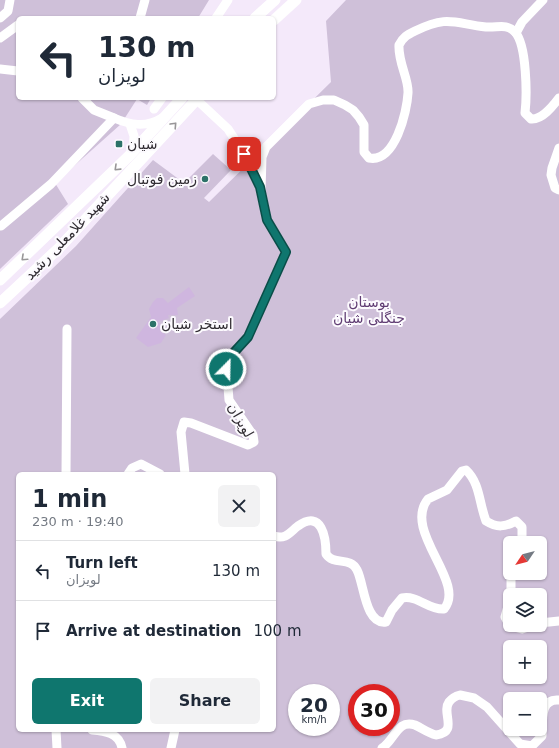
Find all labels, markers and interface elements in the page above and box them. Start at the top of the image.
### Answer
text: 130 m [98,31,195,64]
icon: left [32,32,84,84]
text: لویزان [98,65,146,86]
one-way arrow [169,122,176,130]
place label: شیان [127,136,158,152]
pin [227,137,261,171]
marker: شیان [114,139,124,149]
icon: arrive [233,143,255,165]
one-way arrow [114,163,122,170]
place label: زمین فوتبال [127,171,197,188]
marker: زمین فوتبال [200,174,210,184]
street label: شهید غلامعلی رشید [21,189,113,284]
one-way arrow [21,253,29,261]
park label: بوستان جنگلی شیان [333,294,405,326]
place label: استخر شیان [161,316,233,333]
marker: استخر شیان [148,319,158,329]
position arrow [205,348,247,390]
street label: لویزان [224,400,257,441]
text: 1 min [32,485,107,513]
button: close [218,485,260,527]
text: 230 m · 19:40 [32,514,123,529]
north arrow [503,536,547,580]
map controls [503,536,547,736]
text: Turn left [66,554,138,572]
icon: left [32,560,54,582]
text: 130 m [212,562,260,580]
text: لویزان [66,572,101,587]
button: layers [503,588,547,632]
icon: arrive [32,620,54,642]
text: Arrive at destination [66,622,241,640]
text: 100 m [253,622,302,640]
button: + [503,640,547,684]
button: Exit [32,678,142,724]
button: Share [150,678,260,724]
speed limit sign: 30 [348,684,400,736]
button: − [503,692,547,736]
text: 20 [300,693,328,717]
text: km/h [301,714,327,725]

